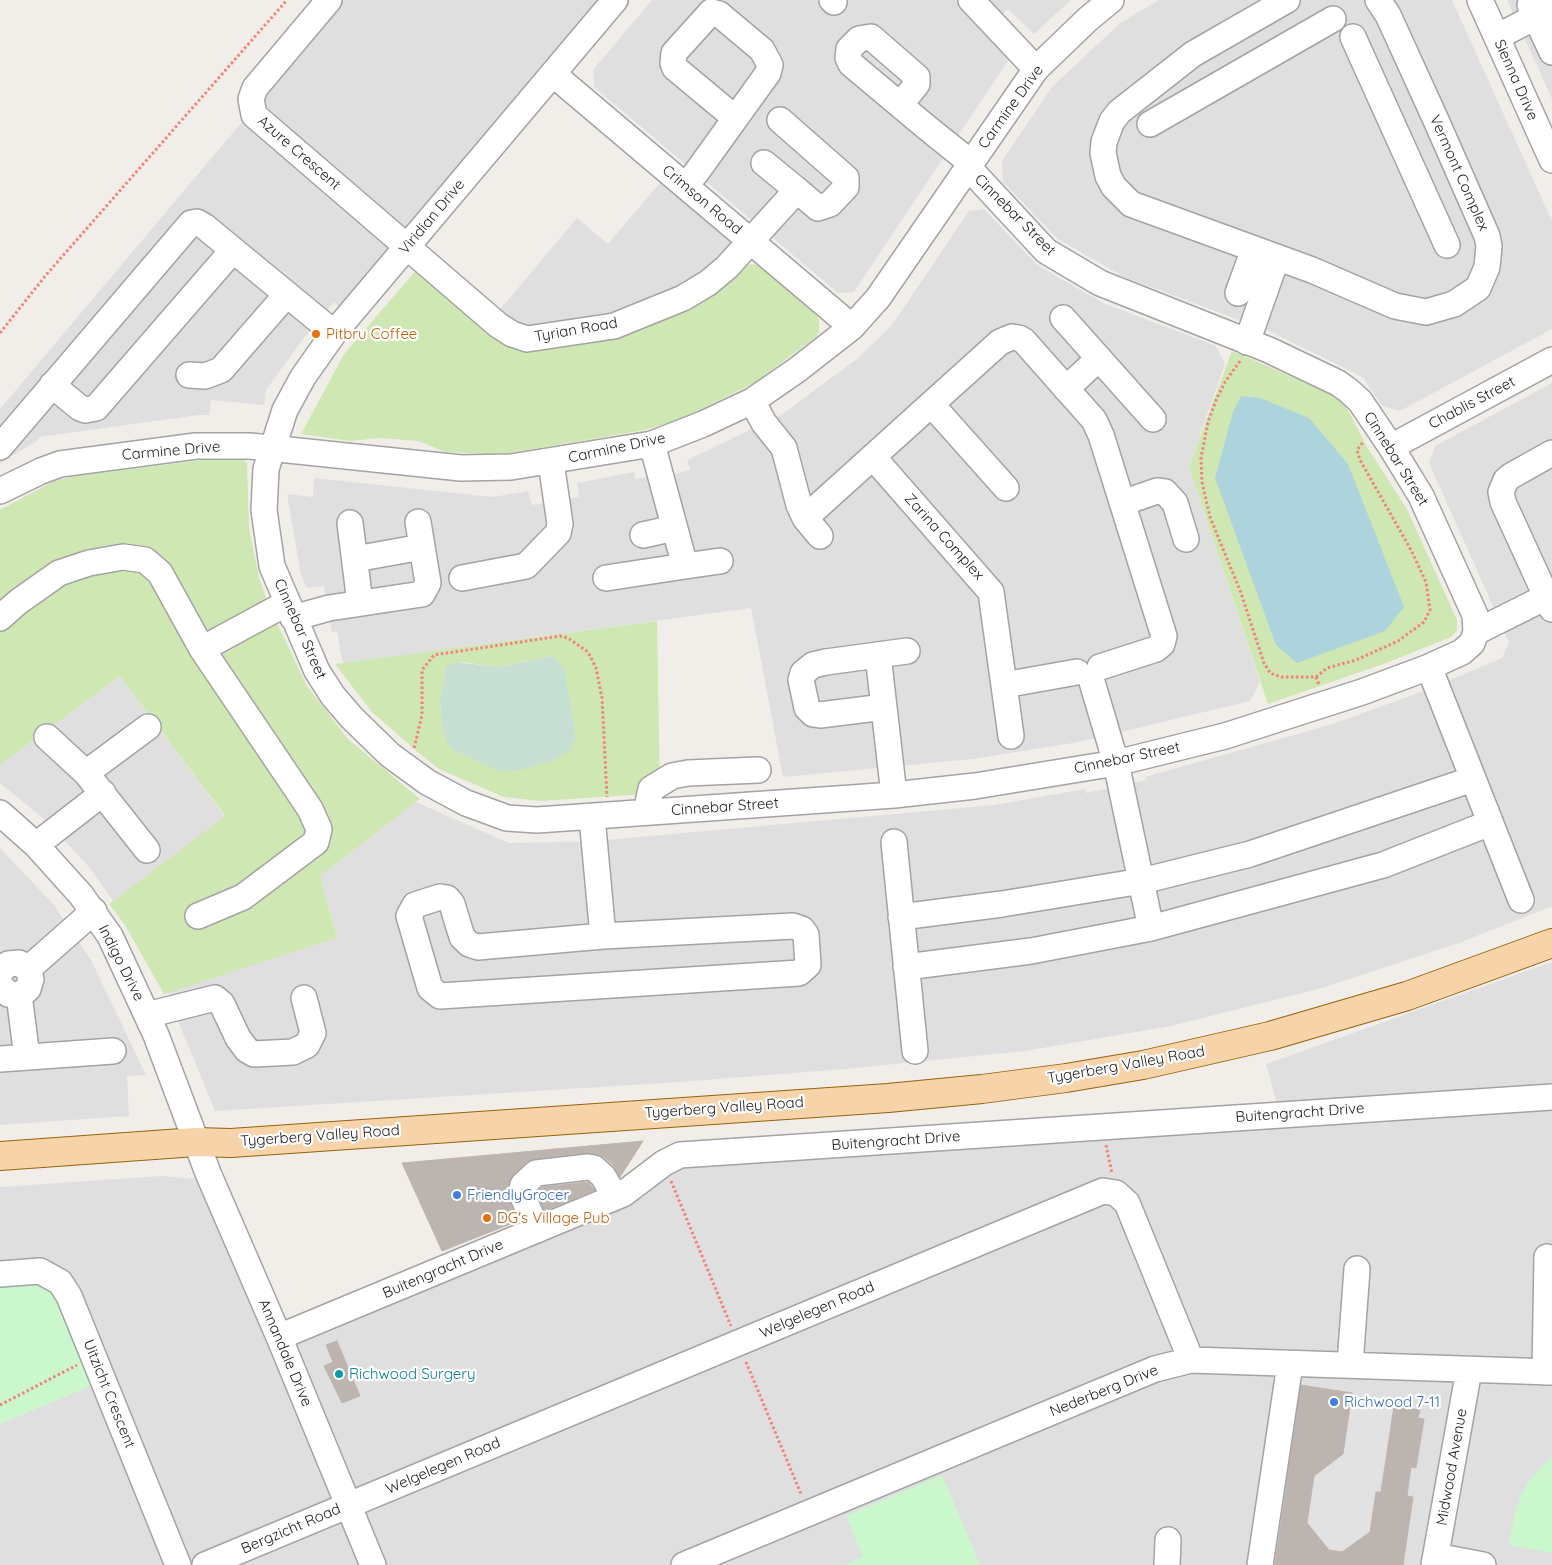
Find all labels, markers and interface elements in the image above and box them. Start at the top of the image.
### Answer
street label: Sienna Drive [1490,37,1542,123]
street label: Carmine Drive [975,62,1047,152]
street label: Azure Crescent [254,112,344,194]
street label: Vermont Complex [1425,112,1493,234]
street label: Crimson Road [658,161,746,239]
street label: Cinnebar Street [971,171,1059,259]
street label: Viridian Drive [395,176,469,258]
street label: Tyrian Road [533,314,619,346]
place label: Pitbru Coffee [326,325,417,343]
marker: Pitbru Coffee [310,328,322,340]
street label: Chablis Street [1426,373,1518,433]
street label: Cinnebar Street [1360,408,1432,510]
street label: Carmine Drive [567,429,667,467]
street label: Carmine Drive [121,438,221,464]
street label: Zarina Complex [900,490,988,584]
street label: Cinnebar Street [270,576,330,682]
street label: Cinnebar Street [1072,738,1182,778]
street label: Cinnebar Street [671,794,779,820]
street label: Indigo Drive [94,922,148,1004]
street label: Tygerberg Valley Road [1046,1042,1206,1088]
street label: Tygerberg Valley Road [644,1093,804,1123]
street label: Buitengracht Drive [1235,1100,1365,1126]
street label: Tygerberg Valley Road [240,1121,400,1151]
street label: Buitengracht Drive [831,1128,961,1154]
place label: FriendlyGrocer [467,1186,569,1204]
marker: FriendlyGrocer [451,1189,463,1201]
place label: DG's Village Pub [497,1209,610,1227]
marker: DG's Village Pub [481,1212,493,1224]
street label: Buitengracht Drive [380,1235,506,1303]
street label: Welgelegen Road [757,1278,877,1342]
street label: Annandale Drive [254,1297,316,1409]
street label: Uitzicht Crescent [79,1337,139,1451]
street label: Nederberg Drive [1047,1361,1161,1421]
place label: Richwood Surgery [349,1365,475,1383]
marker: Richwood Surgery [333,1368,345,1380]
place label: Richwood 7-11 [1344,1393,1440,1411]
marker: Richwood 7-11 [1328,1396,1340,1408]
street label: Midwood Avenue [1433,1407,1471,1527]
street label: Welgelegen Road [383,1434,503,1498]
street label: Bergzicht Road [239,1500,343,1558]

